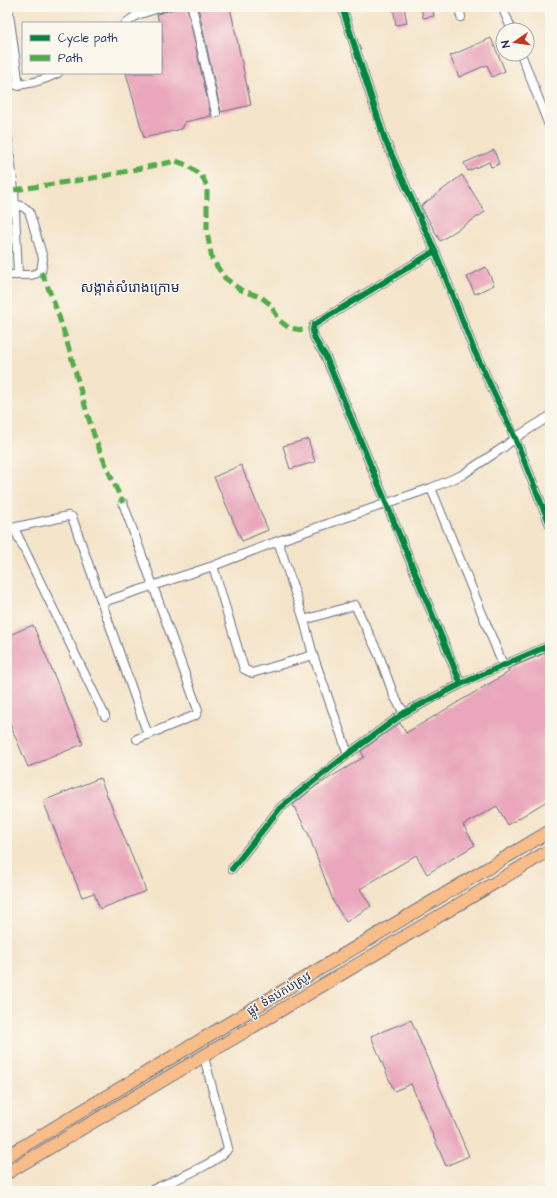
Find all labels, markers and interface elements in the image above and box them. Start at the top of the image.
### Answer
legend [22,22,162,74]
north arrow [495,22,535,62]
text: Cycle path [58,30,117,48]
text: N [498,39,514,49]
text: Path [58,50,83,67]
district label: សង្កាត់សំរោងក្រោម [80,278,180,298]
street label: ផ្លូវ ទំនប់កប់ស្រូវ [244,968,315,1021]

